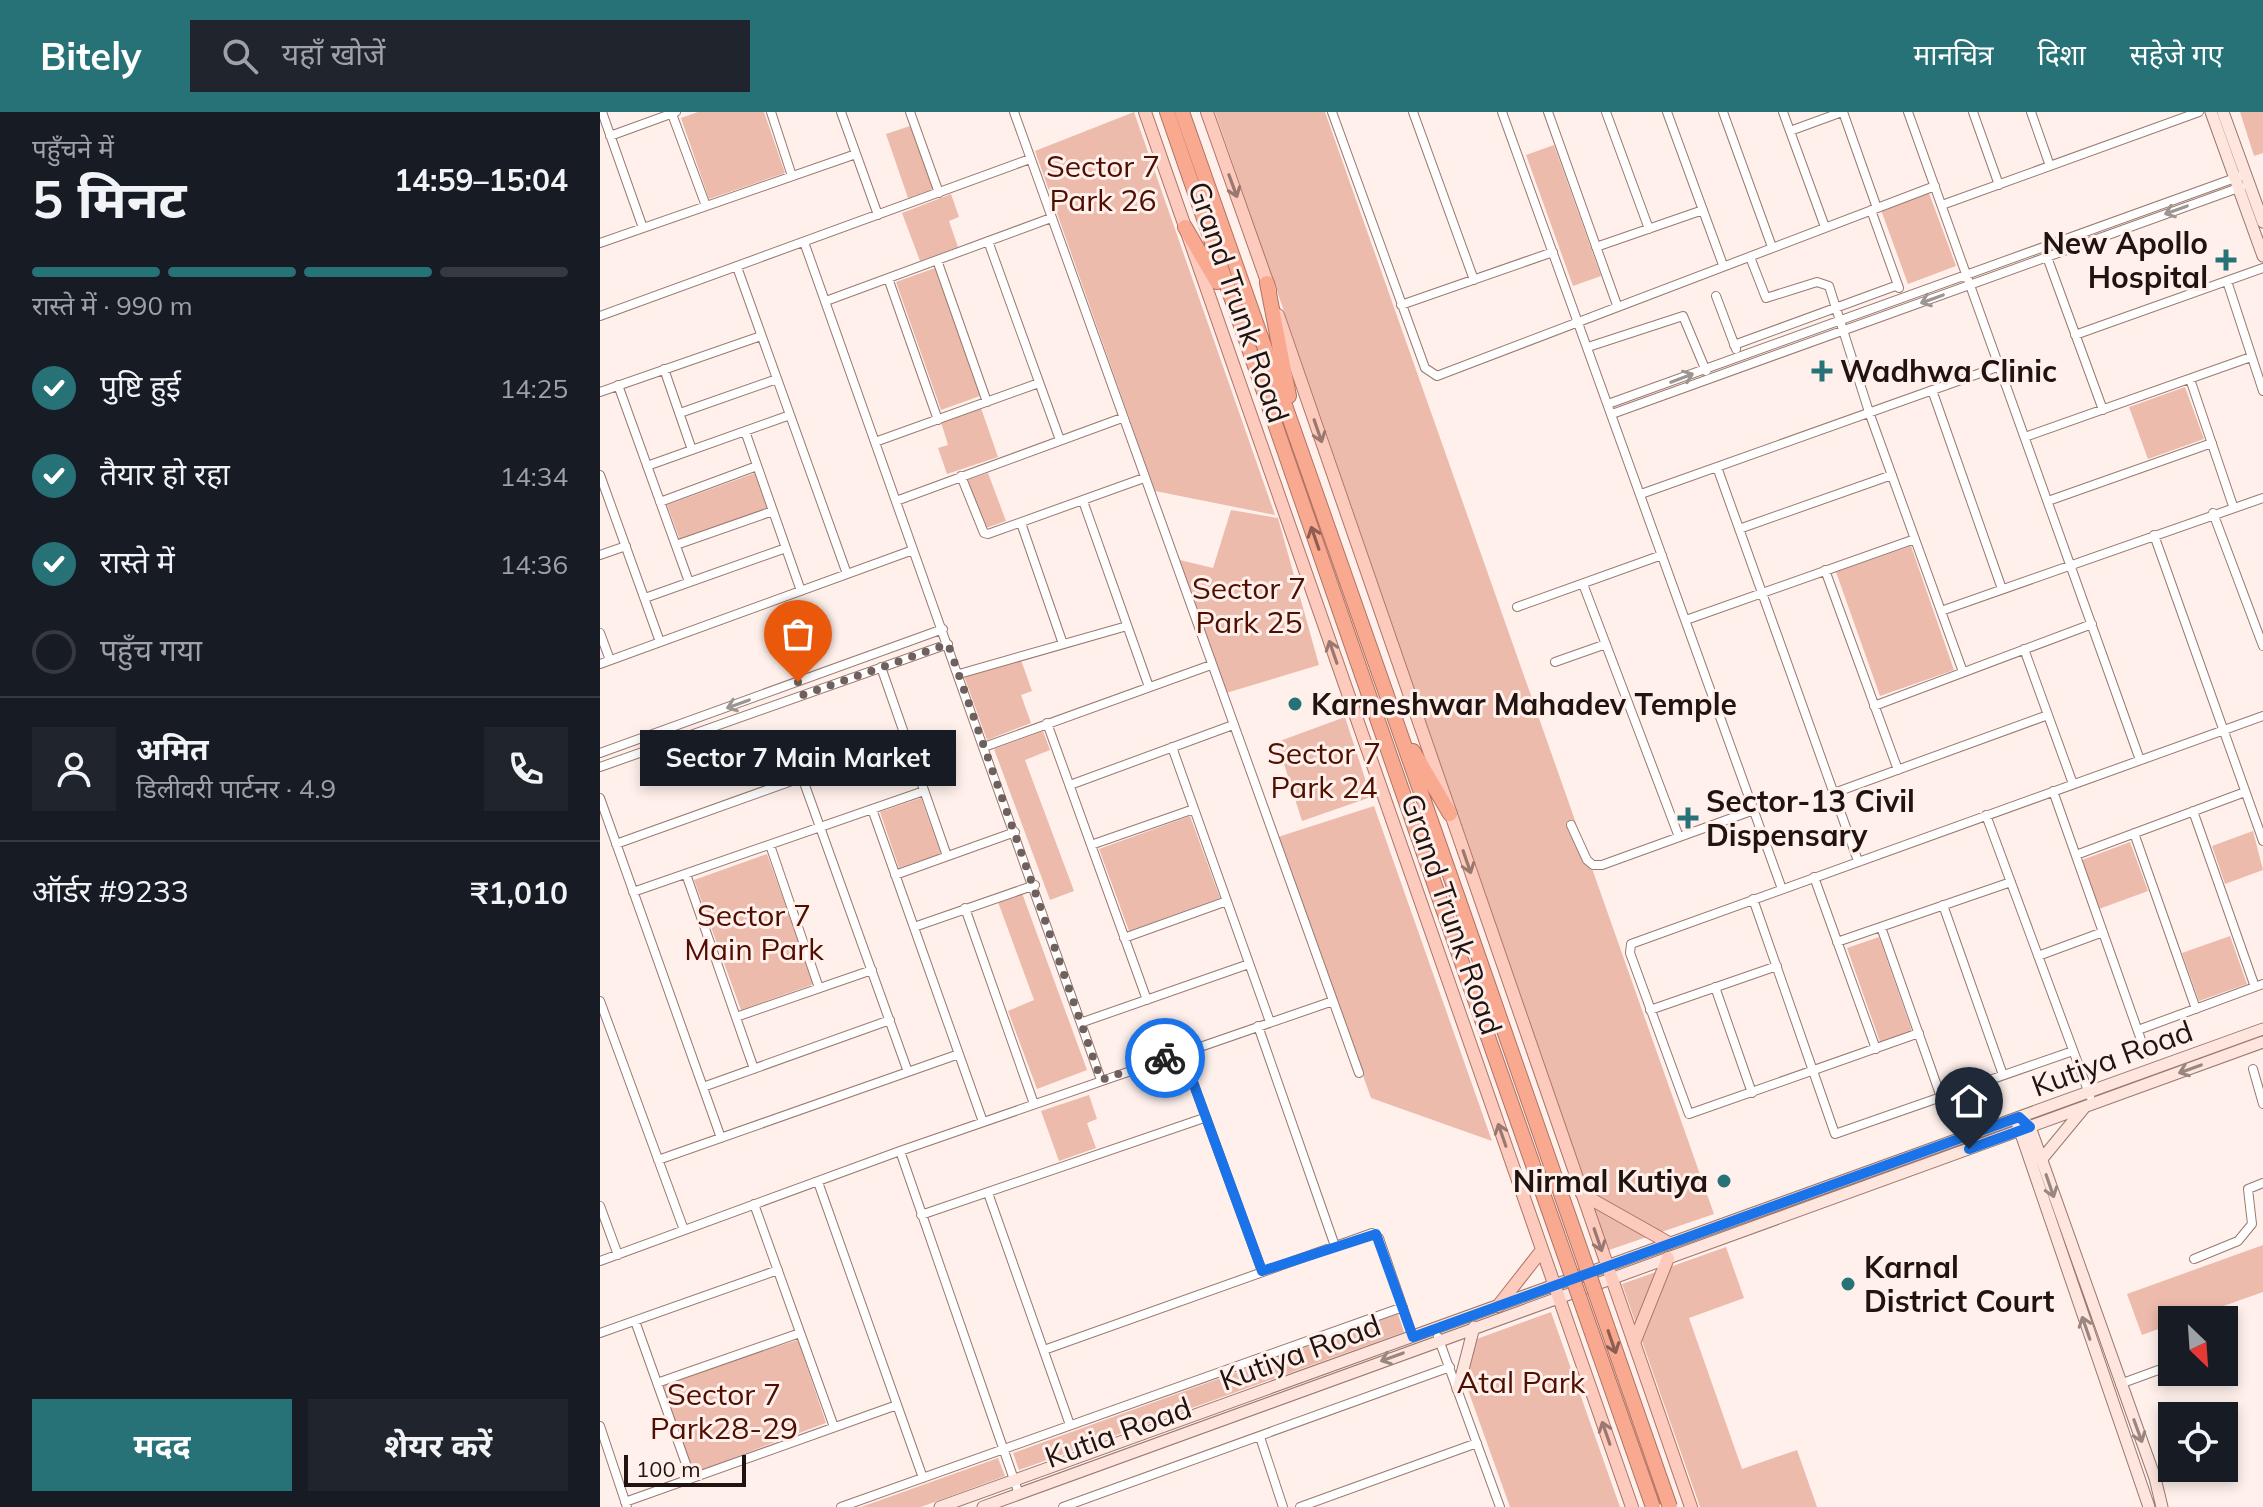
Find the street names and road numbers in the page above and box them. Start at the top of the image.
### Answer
street label: Grand Trunk Road [1180,176,1298,428]
street label: Grand Trunk Road [1393,788,1511,1040]
street label: Kutiya Road [2026,1011,2198,1105]
street label: Kutiya Road [1214,1305,1386,1399]
street label: Kutia Road [1040,1388,1196,1476]

